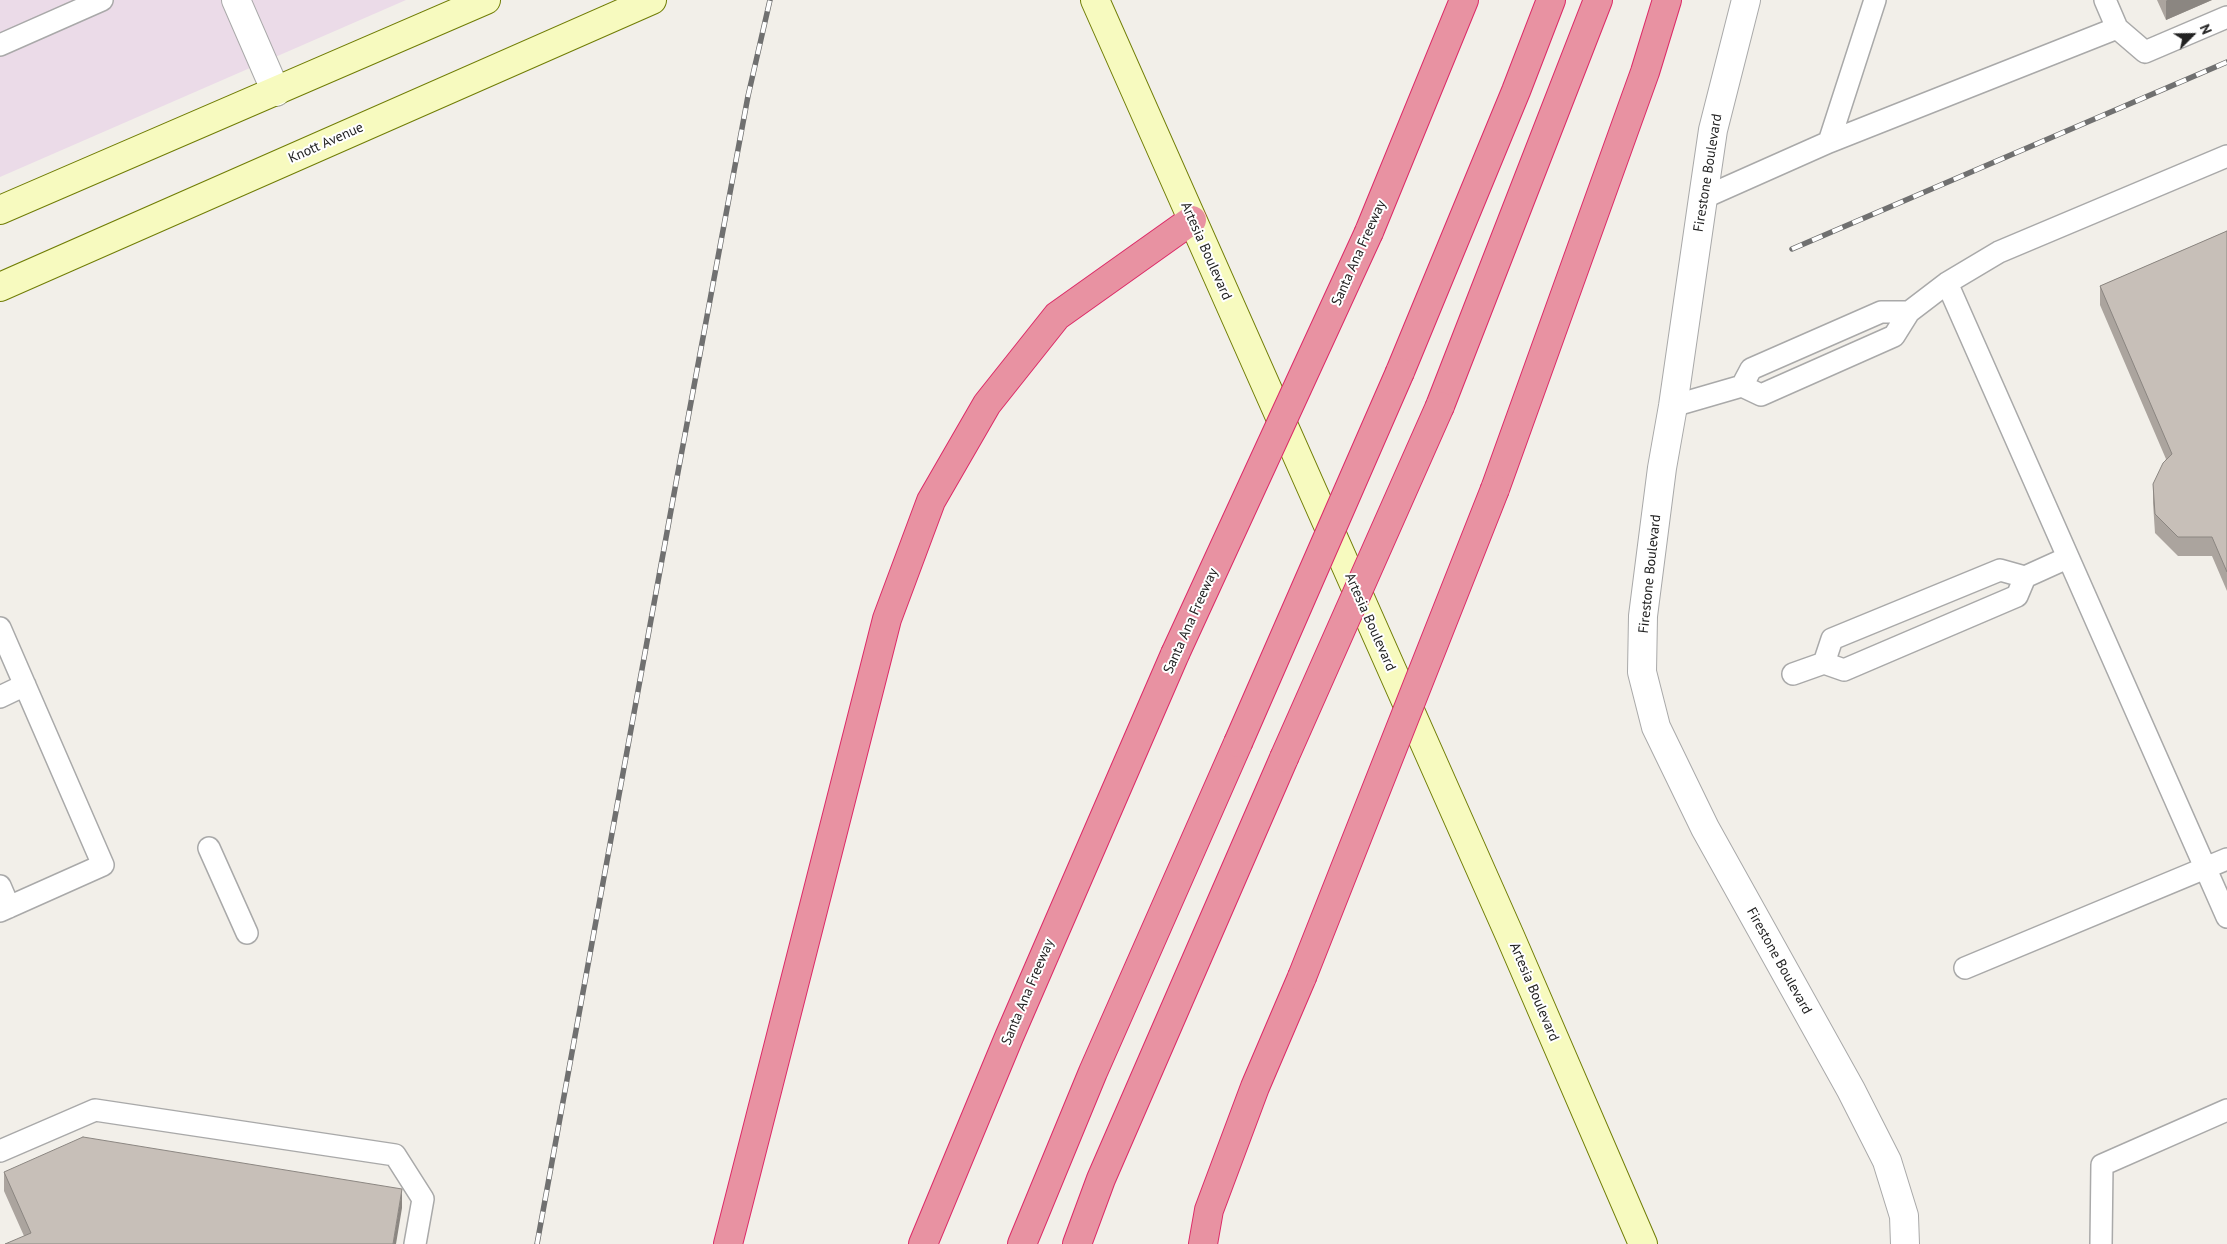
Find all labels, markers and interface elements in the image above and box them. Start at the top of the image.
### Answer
north arrow [2167,10,2217,60]
text: N [2196,21,2216,37]
street label: Firestone Boulevard [1690,113,1726,233]
street label: Knott Avenue [286,119,366,167]
street label: Santa Ana Freeway [1328,198,1390,308]
street label: Artesia Boulevard [1177,199,1235,303]
street label: Firestone Boulevard [1635,514,1665,634]
street label: Santa Ana Freeway [1160,566,1222,676]
street label: Artesia Boulevard [1341,570,1399,674]
street label: Firestone Boulevard [1743,905,1815,1017]
street label: Santa Ana Freeway [998,936,1058,1048]
street label: Artesia Boulevard [1506,940,1562,1044]

